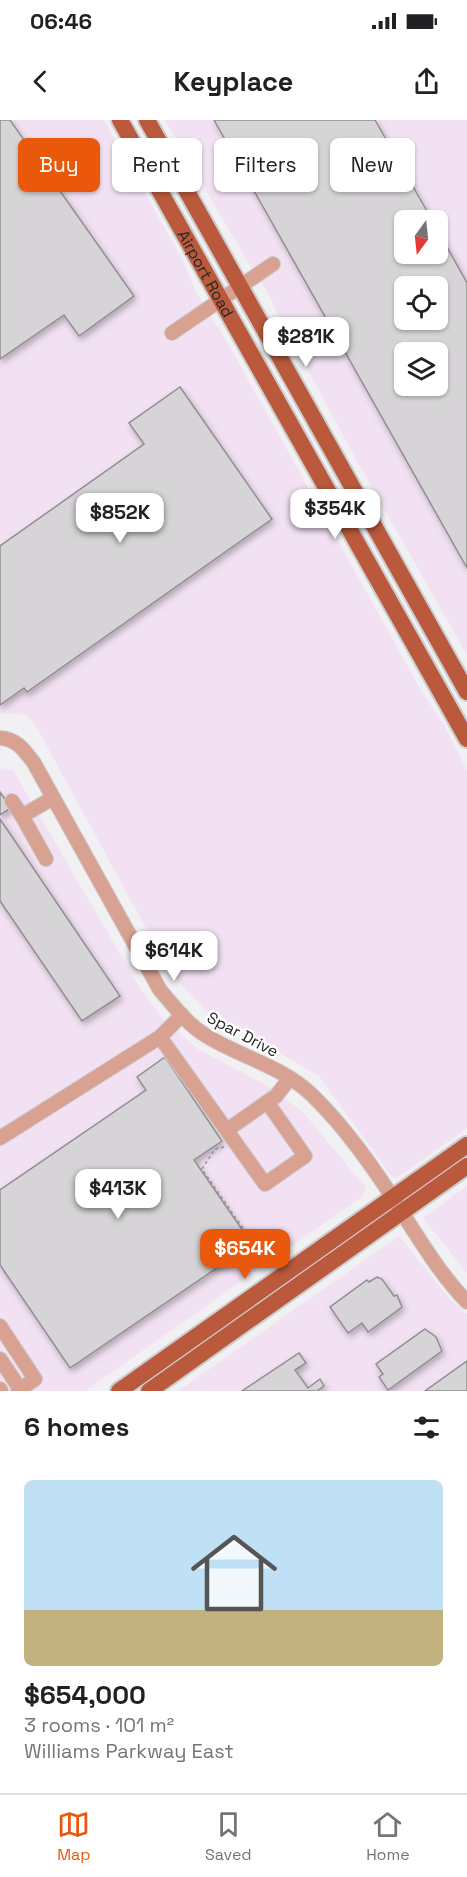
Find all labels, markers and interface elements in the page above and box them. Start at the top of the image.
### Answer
text: 06:46 [30,7,92,35]
text: Keyplace [174,64,293,99]
icon: back [24,65,57,98]
icon: share [410,65,443,98]
chip: Buy [18,138,100,192]
chip: Rent [112,138,202,192]
chip: Filters [214,138,318,192]
chip: New [330,138,415,192]
north arrow [394,210,448,264]
map controls [394,210,448,396]
street label: Airport Road [173,226,239,321]
button: locate [394,276,448,330]
pin: $281K [264,317,348,368]
text: $281K [277,323,335,349]
button: layers [394,342,448,396]
pin: $354K [293,489,377,540]
pin: $852K [78,493,162,544]
text: $354K [304,495,366,521]
text: $852K [90,499,150,525]
pin: $614K [132,931,216,982]
text: $614K [145,937,203,963]
street label: Spar Drive [203,1007,282,1062]
pin: $413K [76,1169,160,1220]
text: $413K [89,1175,147,1201]
pin: $654K [203,1229,287,1280]
text: $654K [214,1235,276,1261]
text: 6 homes [24,1410,129,1444]
icon: filters [410,1411,443,1444]
icon: home [180,1519,288,1627]
text: $654,000 [24,1678,146,1712]
text: 3 rooms · 101 m² [24,1712,174,1738]
text: Williams Parkway East [24,1738,234,1764]
tab: Map [57,1808,91,1865]
tab: Saved [205,1808,252,1865]
tab: Home [366,1808,410,1865]

